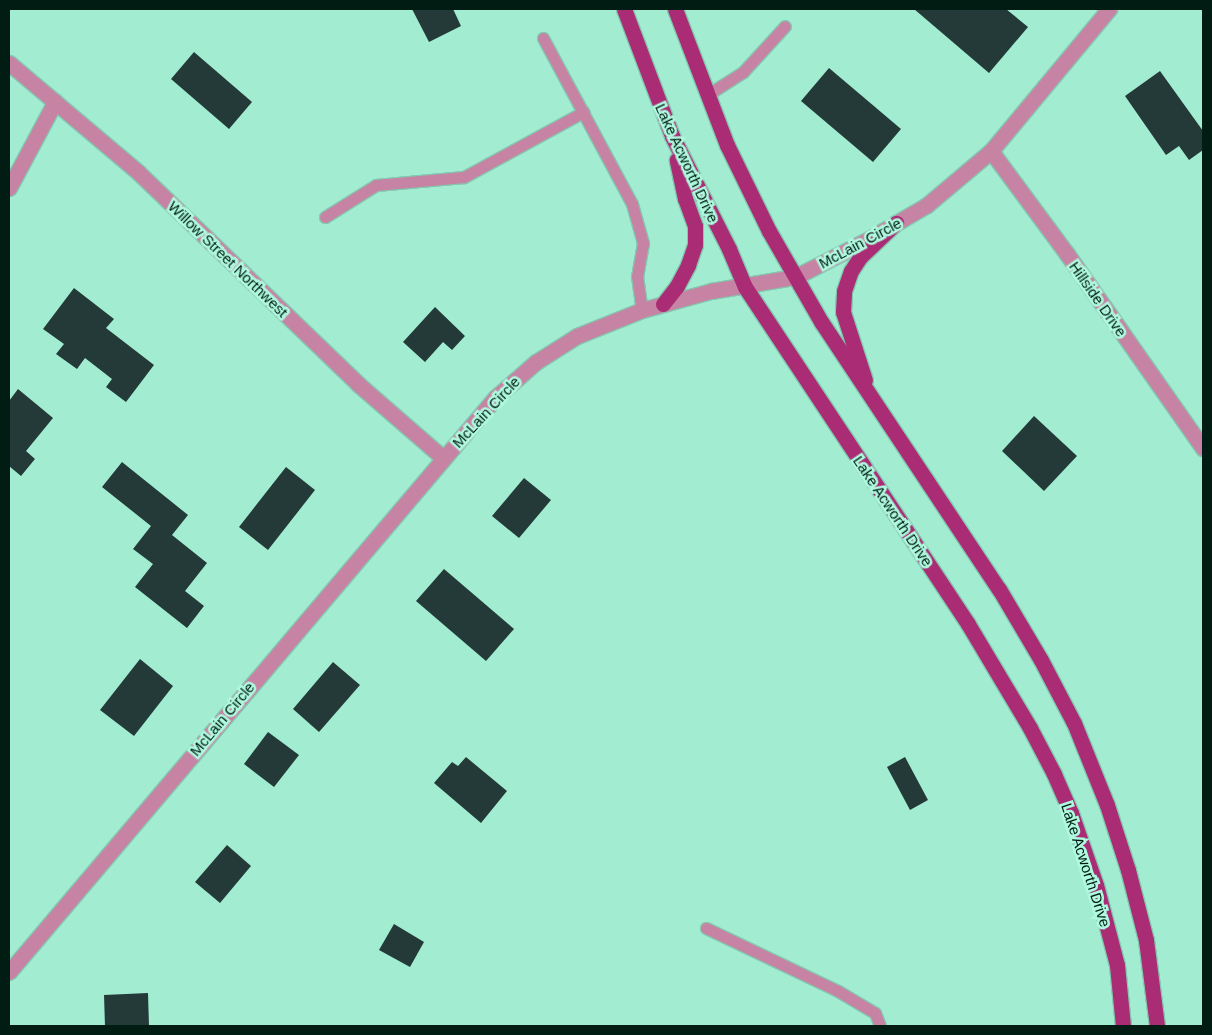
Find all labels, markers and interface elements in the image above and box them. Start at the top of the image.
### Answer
street label: Lake Acworth Drive [651,100,723,226]
street label: Willow Street Northwest [164,197,292,321]
street label: McLain Circle [816,214,904,272]
street label: Hillside Drive [1066,258,1130,340]
street label: McLain Circle [448,373,524,451]
street label: Lake Acworth Drive [849,452,937,570]
street label: McLain Circle [186,678,258,760]
street label: Lake Acworth Drive [1057,800,1115,930]

